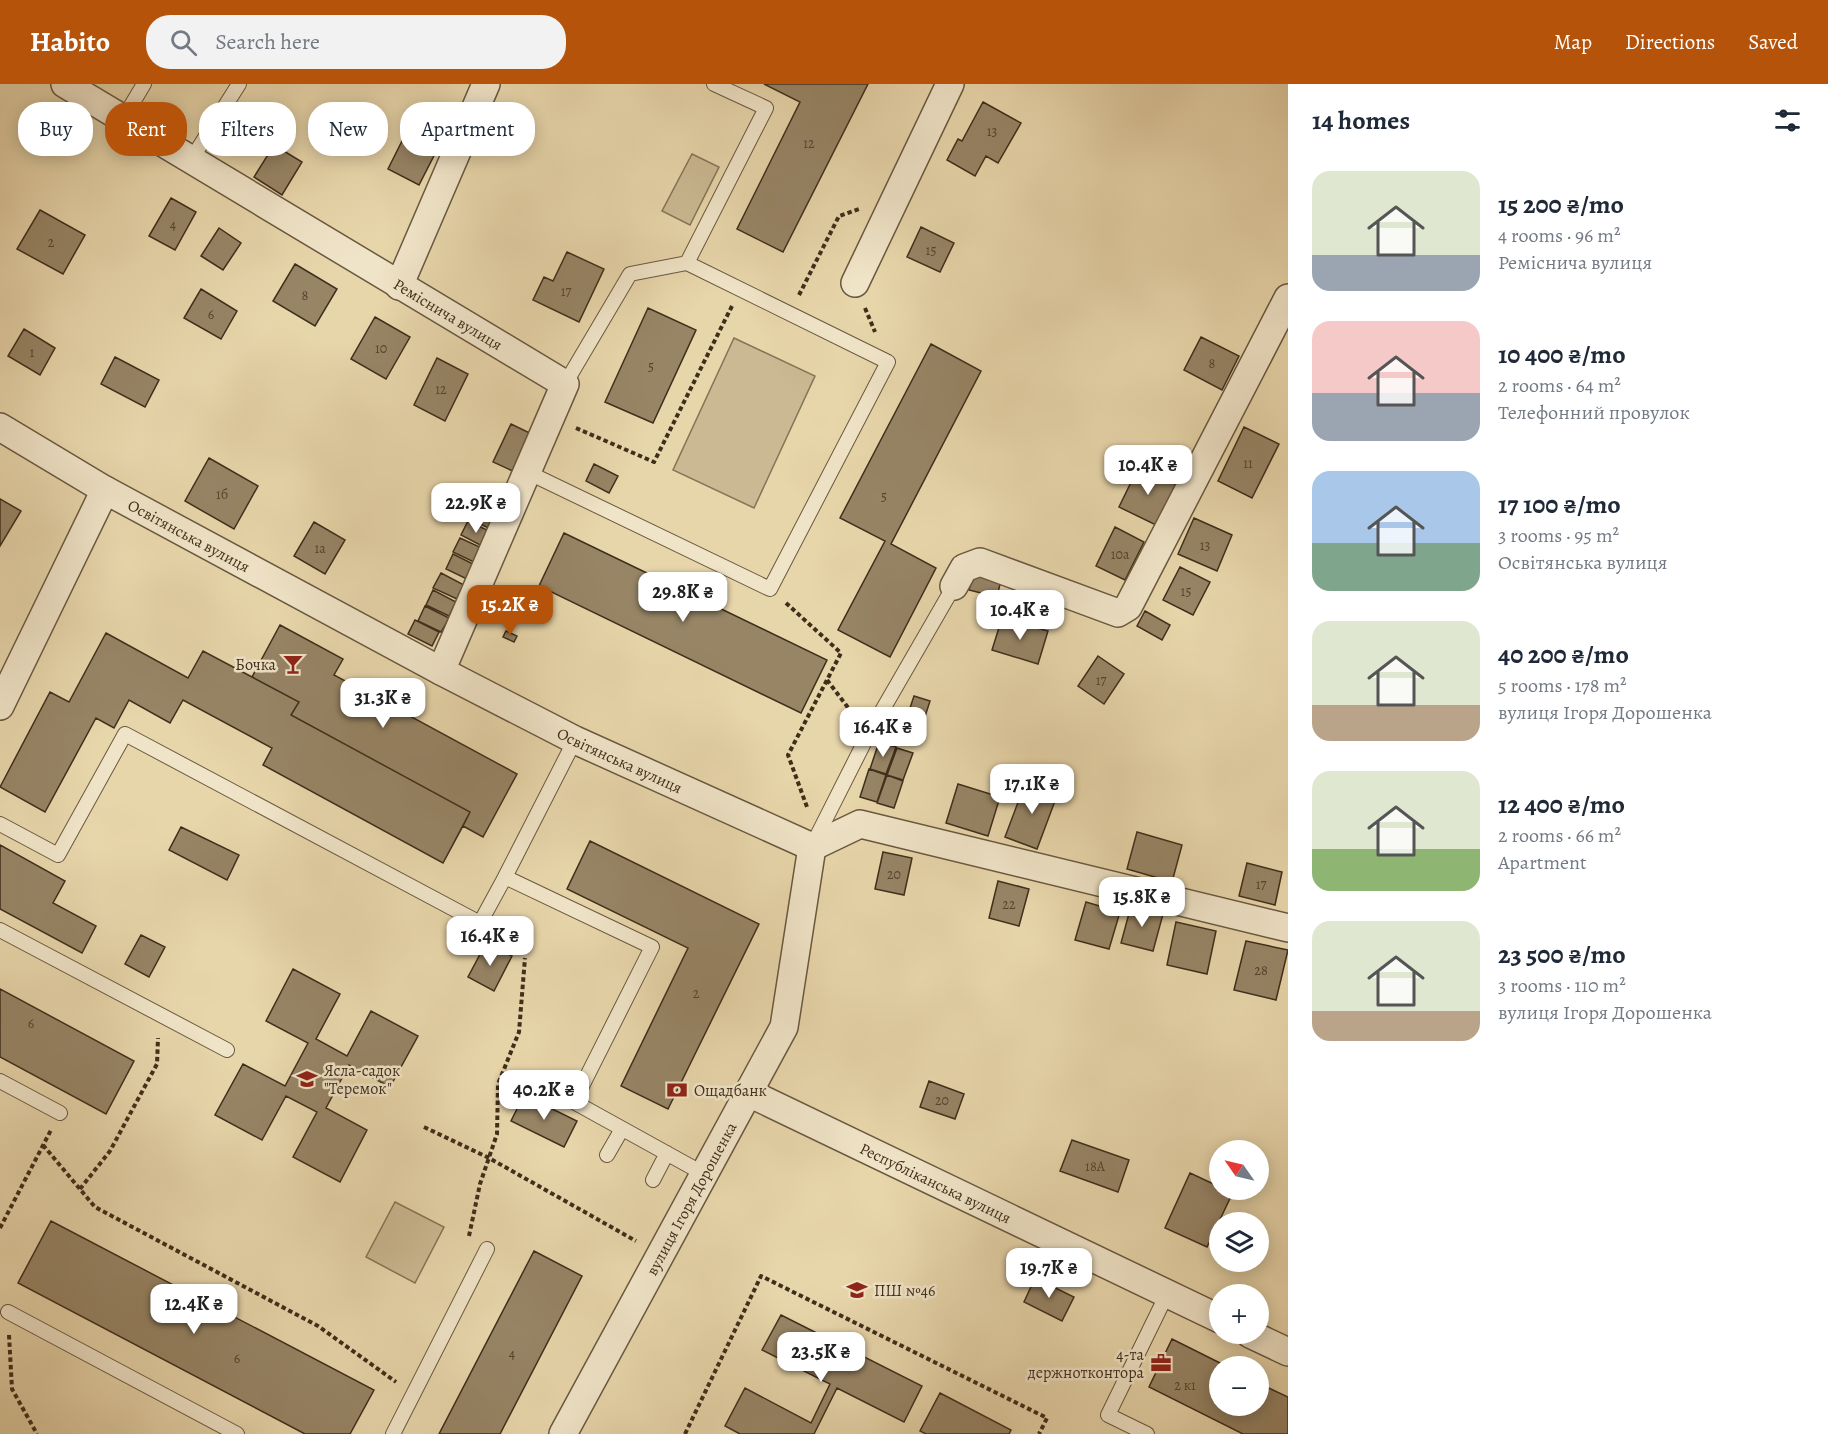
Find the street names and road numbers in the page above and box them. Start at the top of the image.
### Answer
street label: Реміснича вулиця [389,274,507,356]
street label: Освітянська вулиця [124,494,254,578]
street label: Освітянська вулиця [553,723,686,799]
street label: вулиця Ігоря Дорошенка [641,1118,743,1280]
street label: Республіканська вулиця [856,1138,1015,1229]

